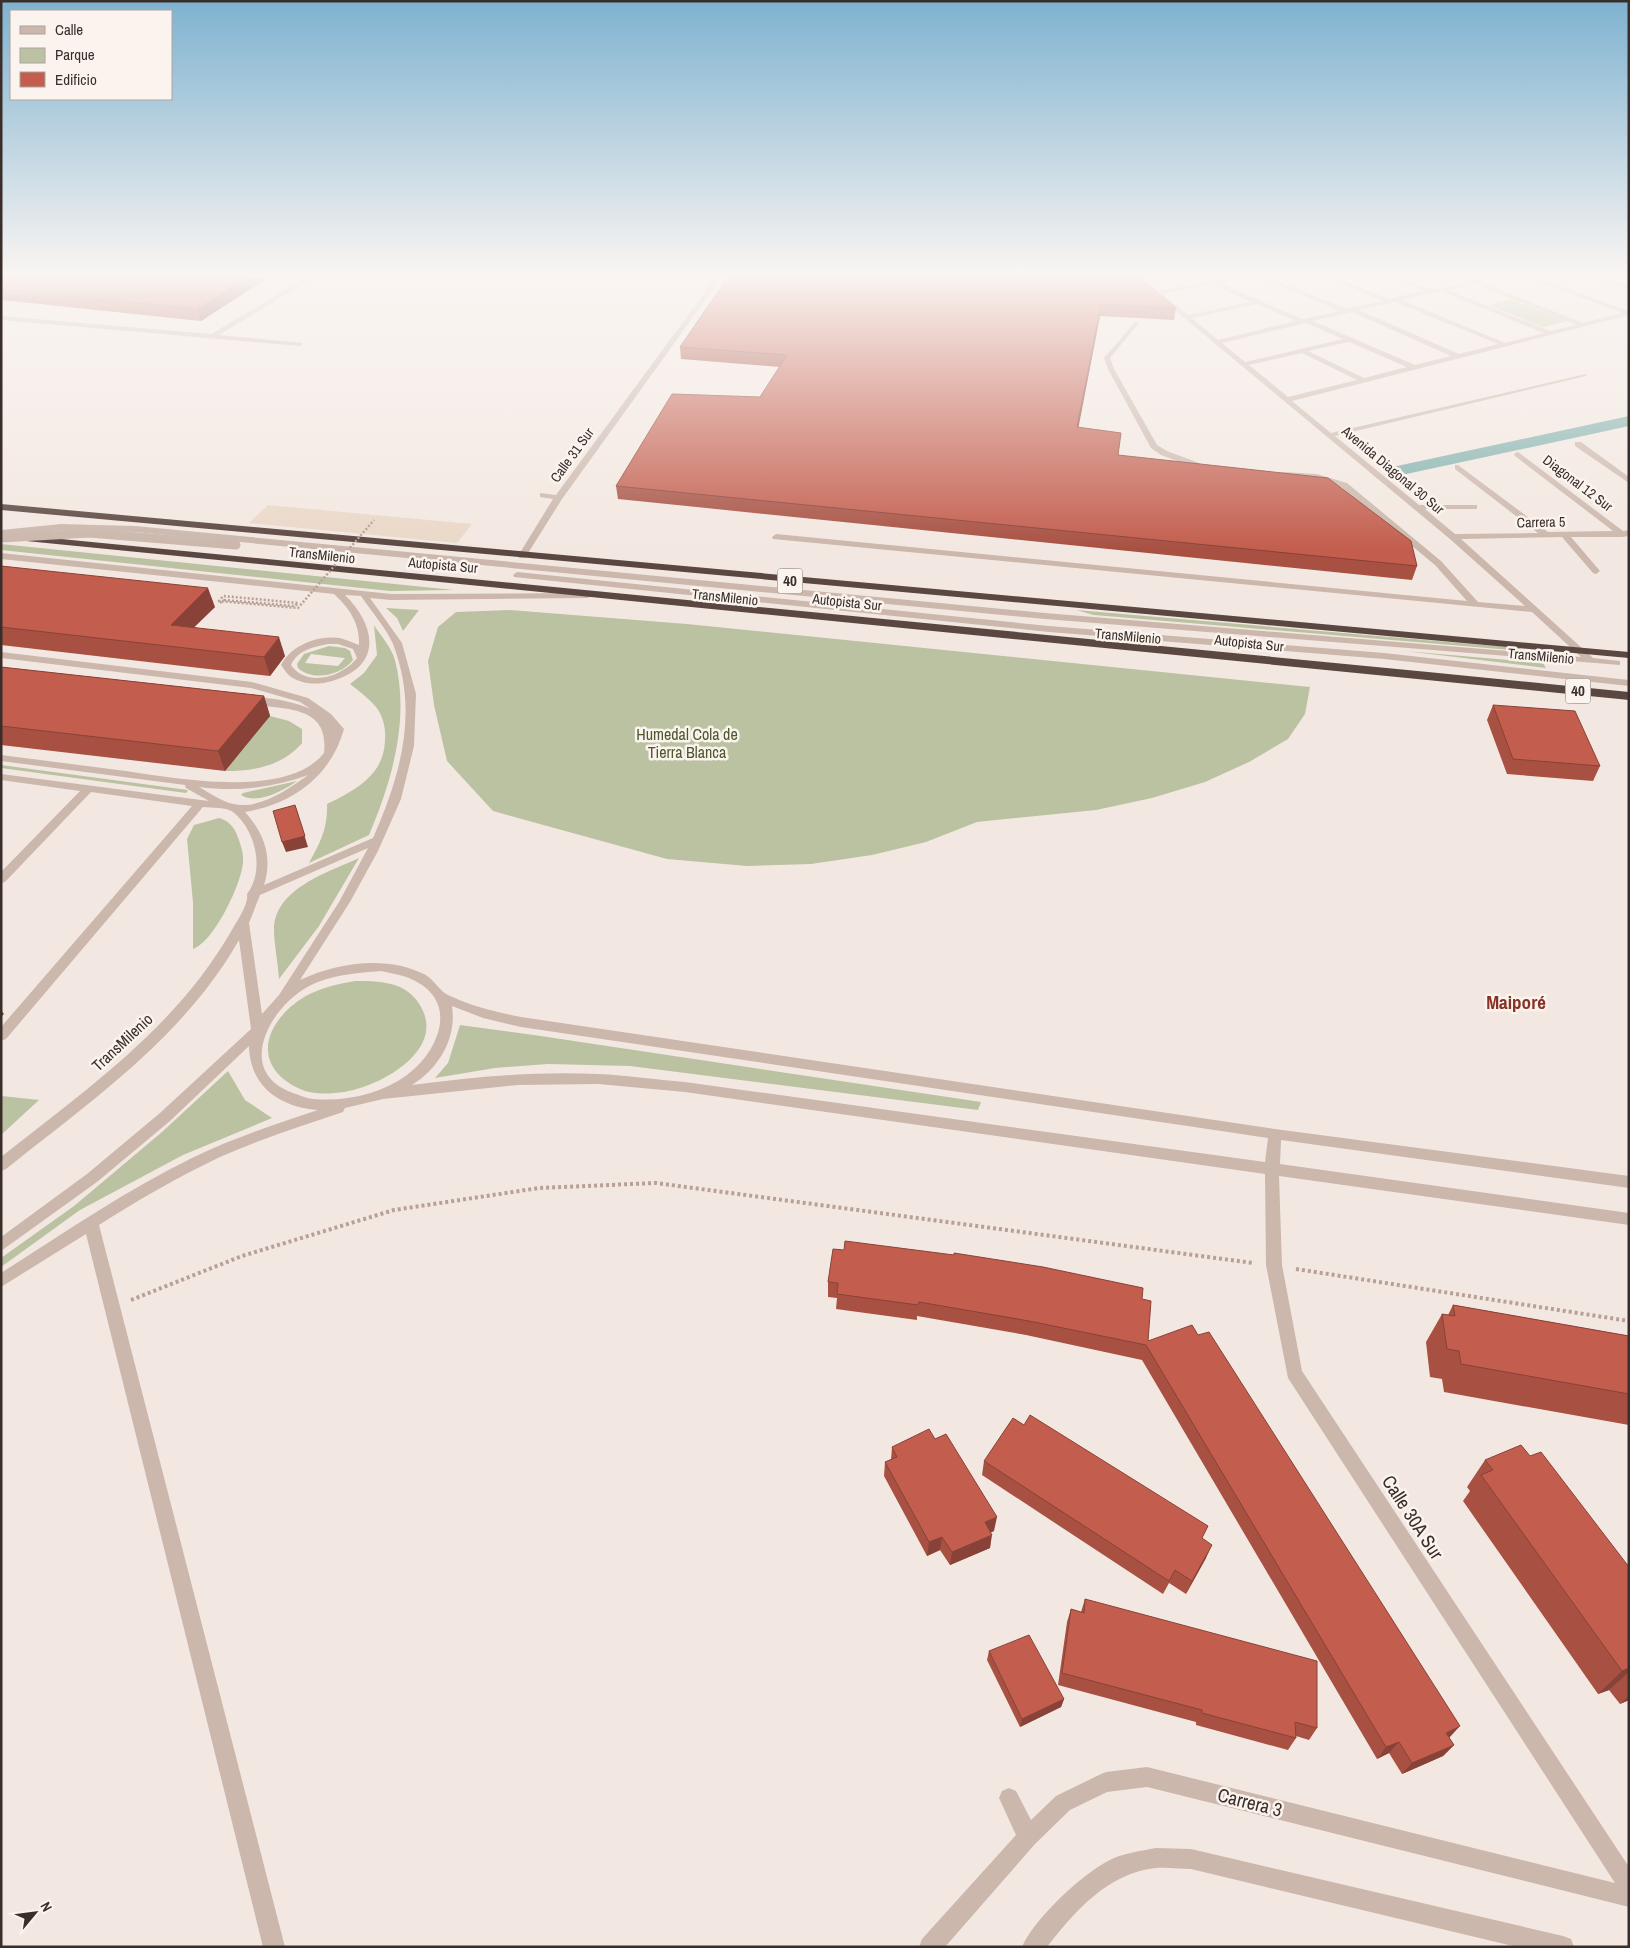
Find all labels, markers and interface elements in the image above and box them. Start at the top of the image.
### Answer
legend [10,10,172,100]
text: Calle [55,19,83,40]
text: Parque [55,44,95,65]
text: Edificio [55,69,97,90]
street label: Avenida Diagonal 30 Sur [1337,421,1448,518]
street label: Calle 31 Sur [546,424,598,486]
street label: Diagonal 12 Sur [1539,451,1617,515]
street label: Carrera 5 [1517,513,1565,531]
street label: TransMilenio [288,543,356,567]
street label: Autopista Sur [407,553,479,577]
road number: 40 [778,568,802,594]
street label: TransMilenio [691,585,759,609]
street label: Autopista Sur [810,589,883,615]
street label: TransMilenio [1094,624,1162,648]
street label: Autopista Sur [1212,630,1285,656]
street label: TransMilenio [1507,644,1575,668]
road number: 40 [1566,678,1590,704]
park label: Humedal Cola de Tierra Blanca [636,723,738,763]
district label: Maiporé [1486,989,1546,1015]
street label: TransMilenio [87,1008,157,1076]
street label: Calle 30A Sur [1376,1470,1450,1565]
street label: Carrera 3 [1215,1781,1285,1823]
north arrow [10,1888,60,1938]
text: N [36,1899,56,1915]

